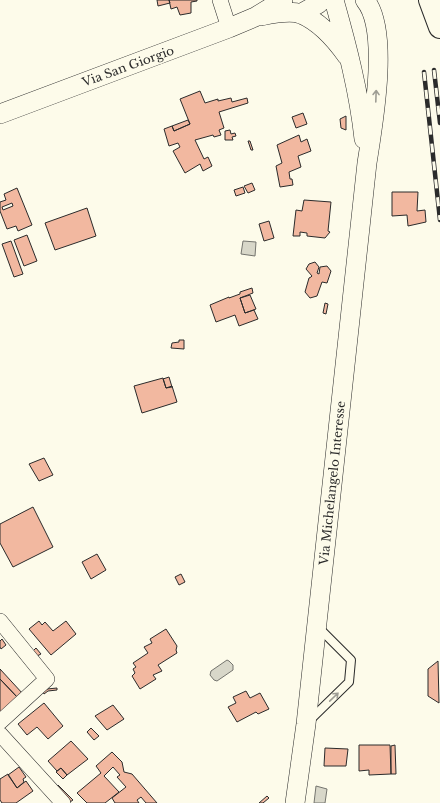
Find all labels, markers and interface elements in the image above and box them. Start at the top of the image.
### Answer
street label: Via San Giorgio [79,42,176,90]
one-way arrow [372,90,380,103]
street label: Via Michelangelo Interesse [316,400,348,567]
one-way arrow [329,692,339,702]

